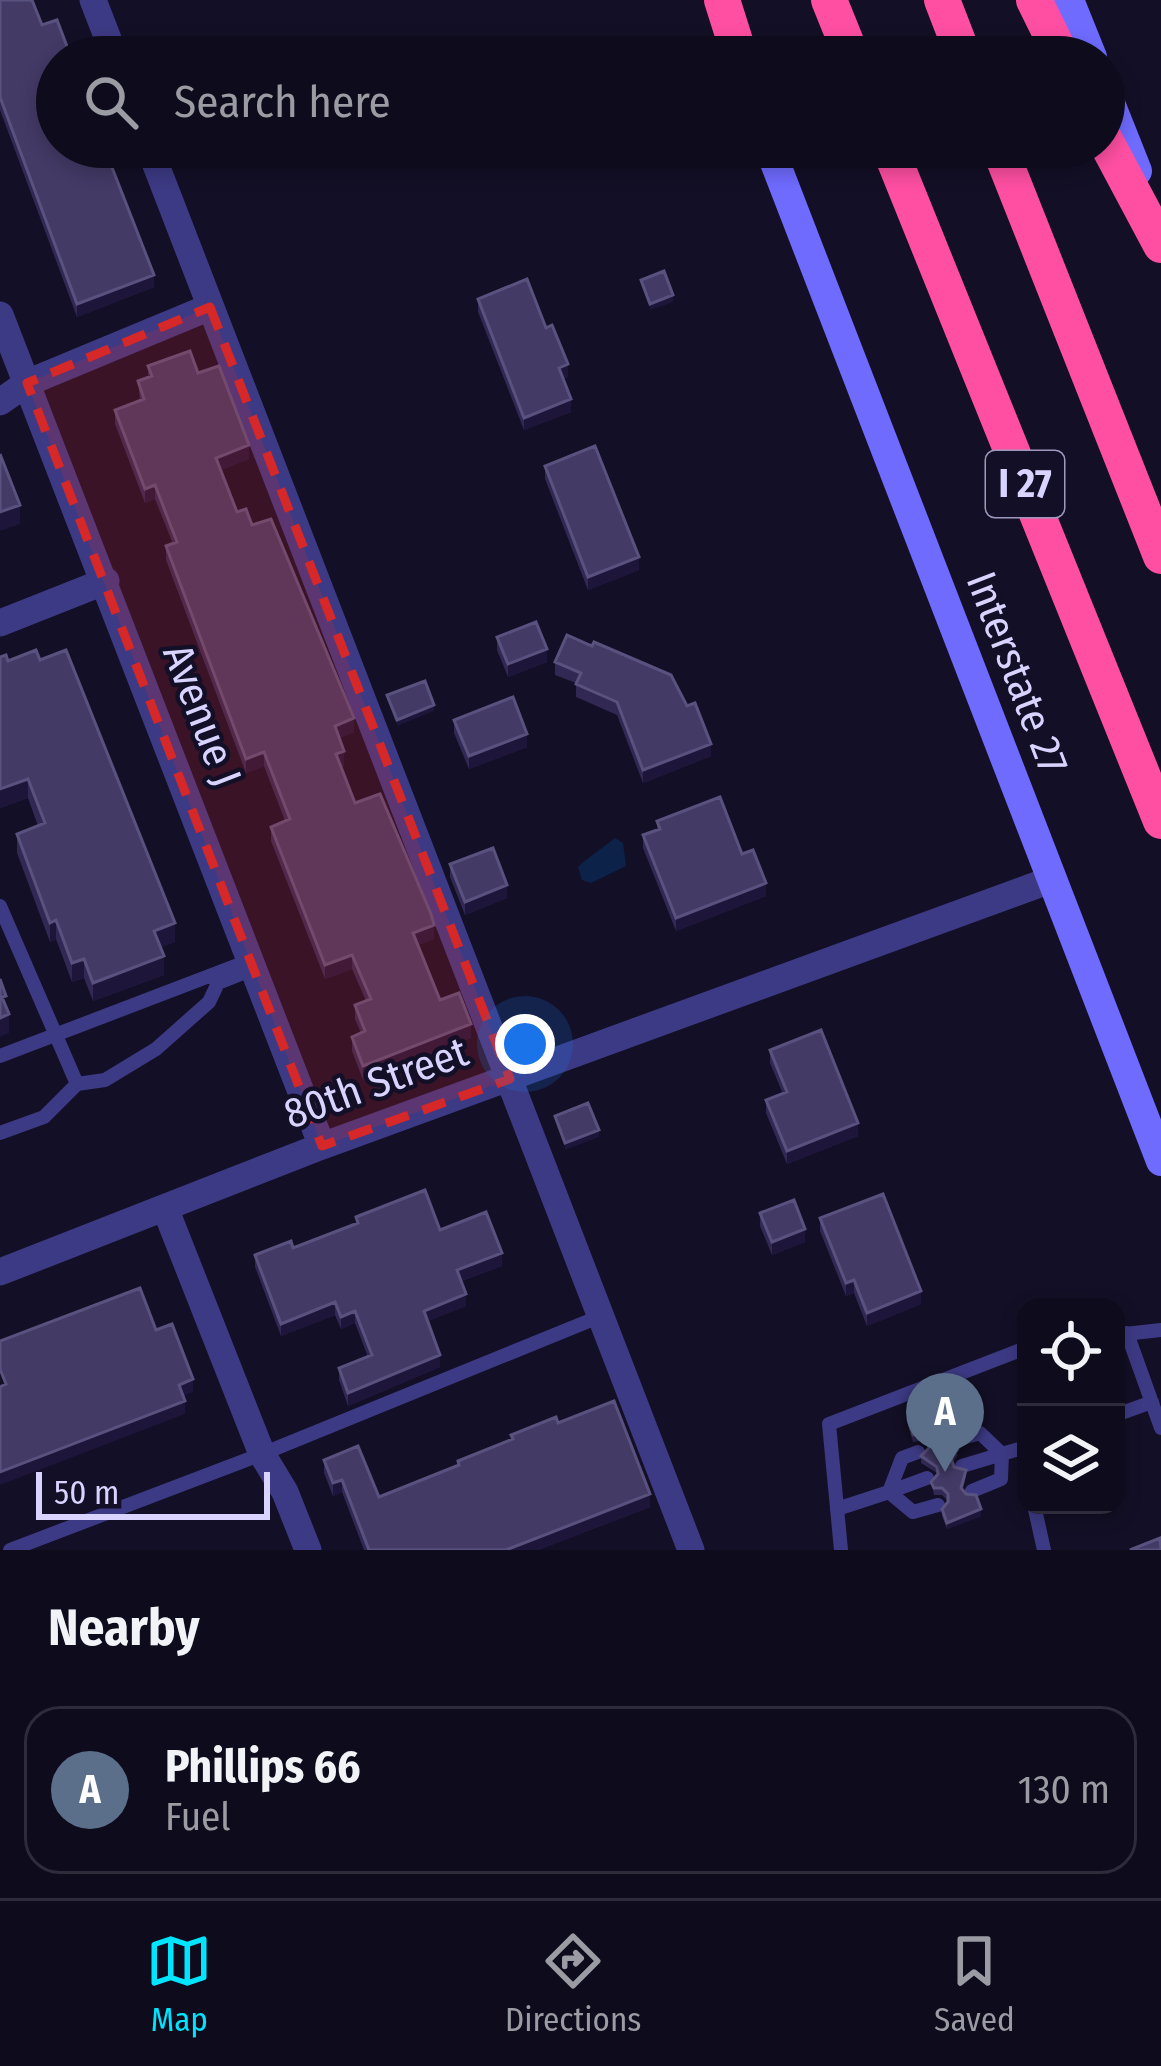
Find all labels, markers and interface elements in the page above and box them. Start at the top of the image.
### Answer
search box [36,36,1125,168]
icon: search [78,69,144,135]
text: Search here [174,75,391,129]
road number: I 27 [986,451,1064,517]
street label: Interstate 27 [956,565,1078,781]
street label: Avenue J [152,637,252,793]
your location [495,1014,555,1074]
street label: 80th Street [277,1027,475,1139]
map controls [1017,1298,1125,1514]
button: locate [1017,1298,1125,1406]
pin: A [906,1373,984,1472]
button: layers [1017,1406,1125,1514]
scale bar [36,1466,270,1519]
text: 50 m [54,1473,119,1513]
text: Nearby [48,1597,200,1659]
text: Phillips 66 [165,1740,361,1794]
text: A [79,1767,101,1813]
text: 130 m [1018,1767,1110,1813]
text: Fuel [165,1794,231,1840]
tab: Map [146,1928,212,2040]
tab: Directions [505,1928,641,2040]
tab: Saved [934,1928,1015,2040]

